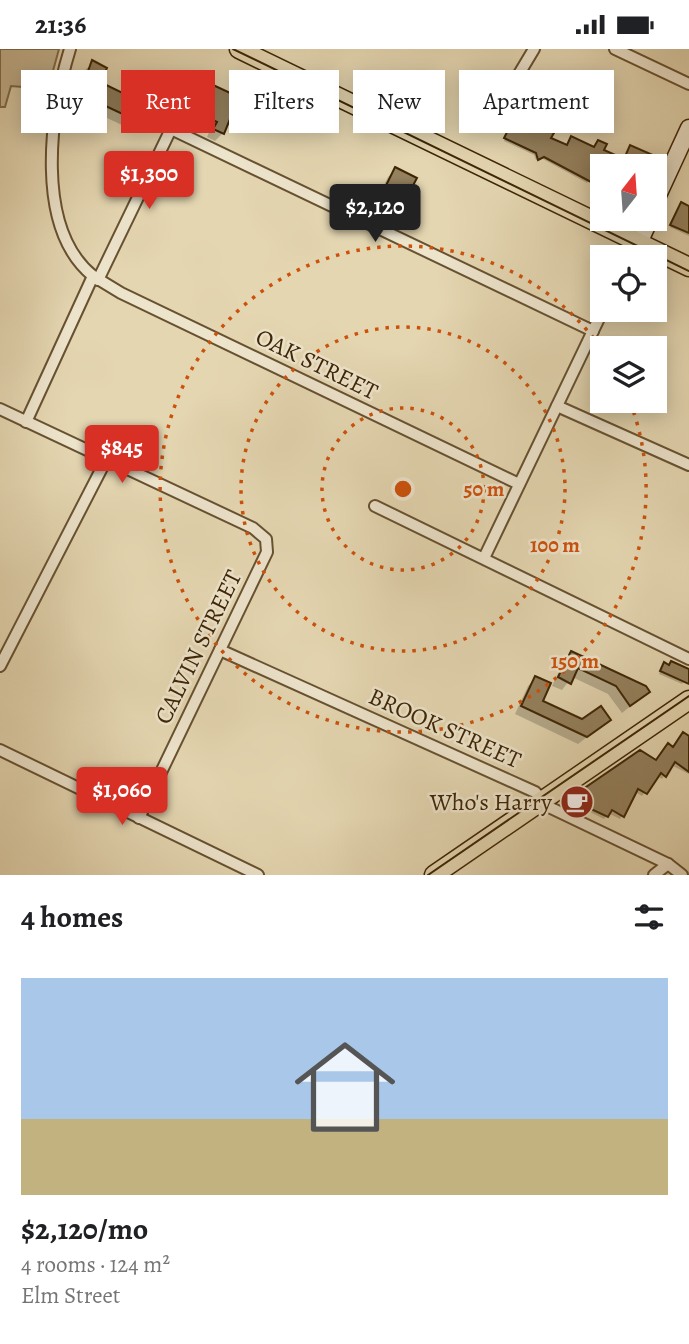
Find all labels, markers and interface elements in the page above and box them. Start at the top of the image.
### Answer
text: 21:36 [35,7,86,42]
chip: Buy [21,70,107,133]
chip: Rent [121,70,215,133]
chip: Filters [229,70,339,133]
chip: New [353,70,445,133]
chip: Apartment [459,70,614,133]
pin: $1,300 [92,151,206,211]
north arrow [590,154,667,231]
map controls [590,154,667,413]
text: $1,300 [120,158,178,189]
pin: $2,120 [318,185,432,244]
text: $2,120 [346,191,404,222]
button: locate [590,245,667,322]
street label: OAK STREET [251,321,383,407]
button: layers [590,336,667,413]
pin: $845 [81,425,163,485]
text: $845 [101,432,143,463]
text: 50 m [464,475,505,503]
centre of rings [391,477,415,501]
text: 100 m [530,531,580,559]
street label: CALVIN STREET [147,565,249,729]
text: 150 m [551,647,600,675]
street label: BROOK STREET [364,680,526,776]
pin: $1,060 [65,767,179,827]
text: $1,060 [92,774,152,805]
cafe icon: Who's Harry [558,783,596,821]
place label: Who's Harry [429,786,552,818]
text: 4 homes [21,897,123,937]
icon: filters [630,898,668,936]
icon: home [282,1024,408,1150]
text: $2,120/mo [21,1209,148,1249]
text: 4 rooms · 124 m² [21,1249,170,1280]
text: Elm Street [21,1280,120,1311]

